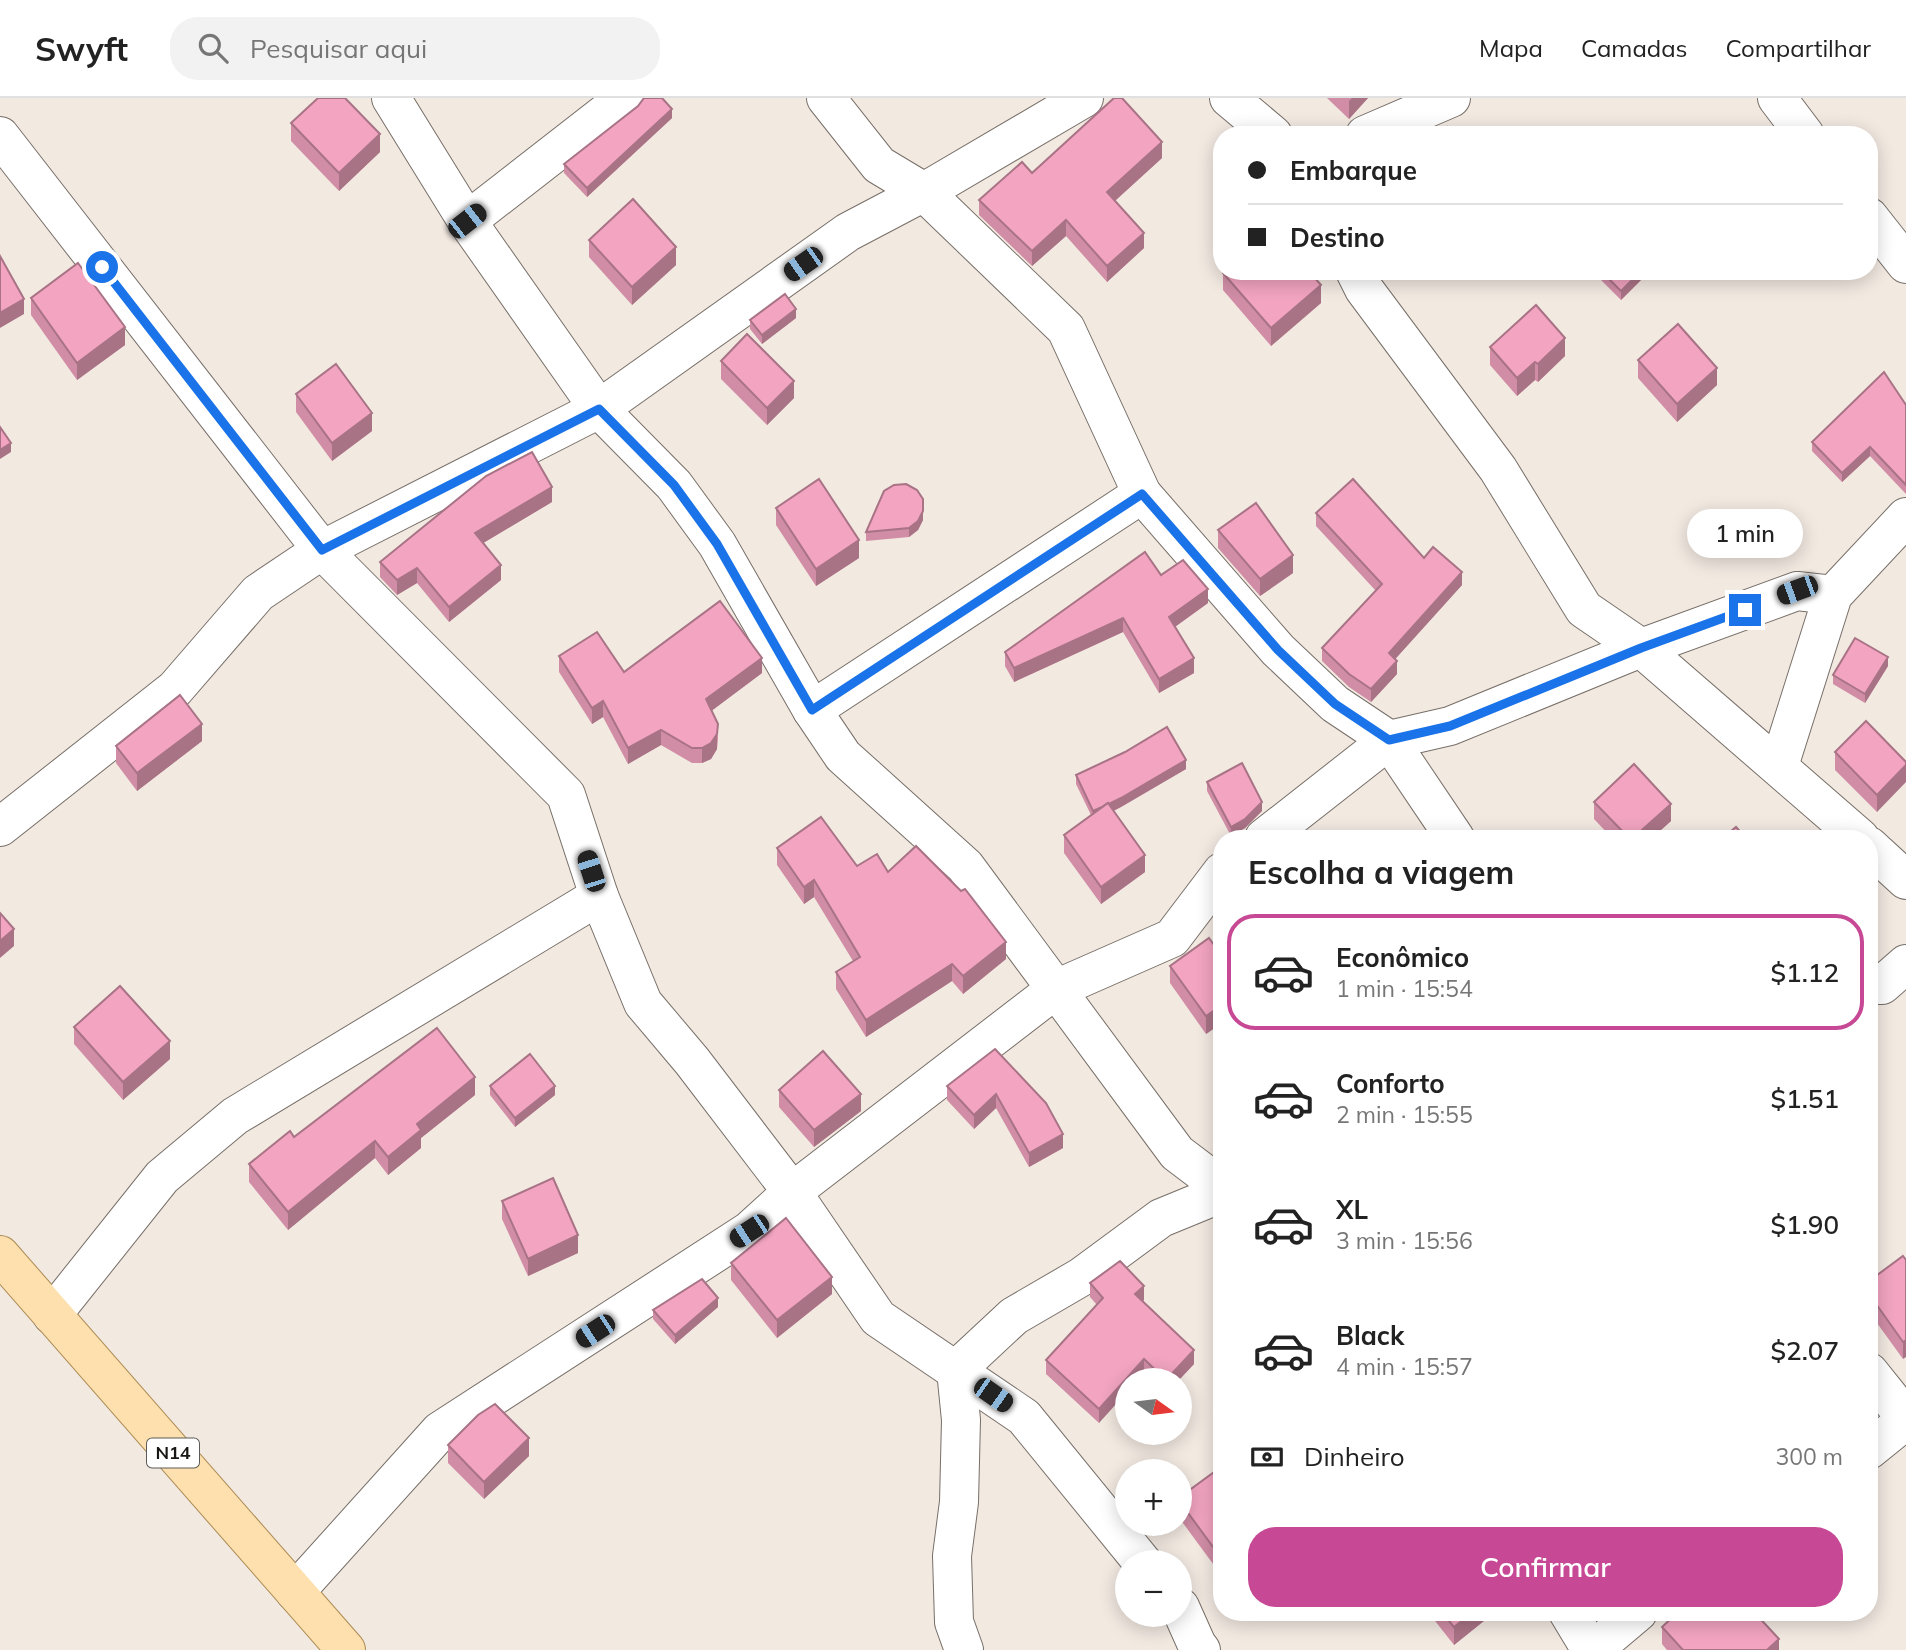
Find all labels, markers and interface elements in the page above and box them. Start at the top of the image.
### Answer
search box [170,17,660,80]
text: Swyft [35,28,128,69]
icon: search [194,29,232,67]
text: Pesquisar aqui [250,32,427,65]
text: Mapa [1479,33,1543,63]
text: Camadas [1581,33,1688,63]
text: Compartilhar [1726,33,1871,63]
text: Embarque [1290,154,1417,187]
car [444,200,491,242]
text: Destino [1290,221,1385,254]
car [780,243,827,285]
route start [86,251,118,283]
callout: 1 min [1687,508,1803,558]
text: 1 min [1715,519,1775,548]
car [1774,573,1821,607]
route end [1729,594,1761,626]
car [575,848,608,894]
text: Escolha a viagem [1248,852,1514,892]
icon: car [1252,941,1315,1004]
text: Econômico [1336,941,1469,974]
text: $1.12 [1770,956,1839,989]
text: 1 min · 15:54 [1336,974,1473,1003]
icon: car [1252,1067,1315,1130]
text: Conforto [1336,1067,1445,1100]
text: $1.51 [1770,1082,1839,1115]
text: 2 min · 15:55 [1336,1100,1473,1129]
icon: car [1252,1193,1315,1256]
text: XL [1336,1193,1368,1226]
text: $1.90 [1770,1208,1839,1241]
car [726,1211,773,1251]
text: 3 min · 15:56 [1336,1226,1473,1255]
car [572,1311,619,1351]
icon: car [1252,1319,1315,1382]
text: Black [1336,1319,1404,1352]
text: $2.07 [1770,1334,1839,1367]
text: 4 min · 15:57 [1336,1352,1473,1381]
north arrow [1115,1368,1192,1446]
map controls [1115,1368,1192,1627]
car [970,1374,1017,1416]
road number: N14 [147,1438,199,1468]
icon: cash [1248,1438,1286,1476]
text: Dinheiro [1304,1440,1405,1473]
text: 300 m [1775,1442,1843,1471]
button: + [1115,1459,1192,1536]
button: Confirmar [1248,1527,1843,1607]
button: − [1115,1550,1192,1627]

